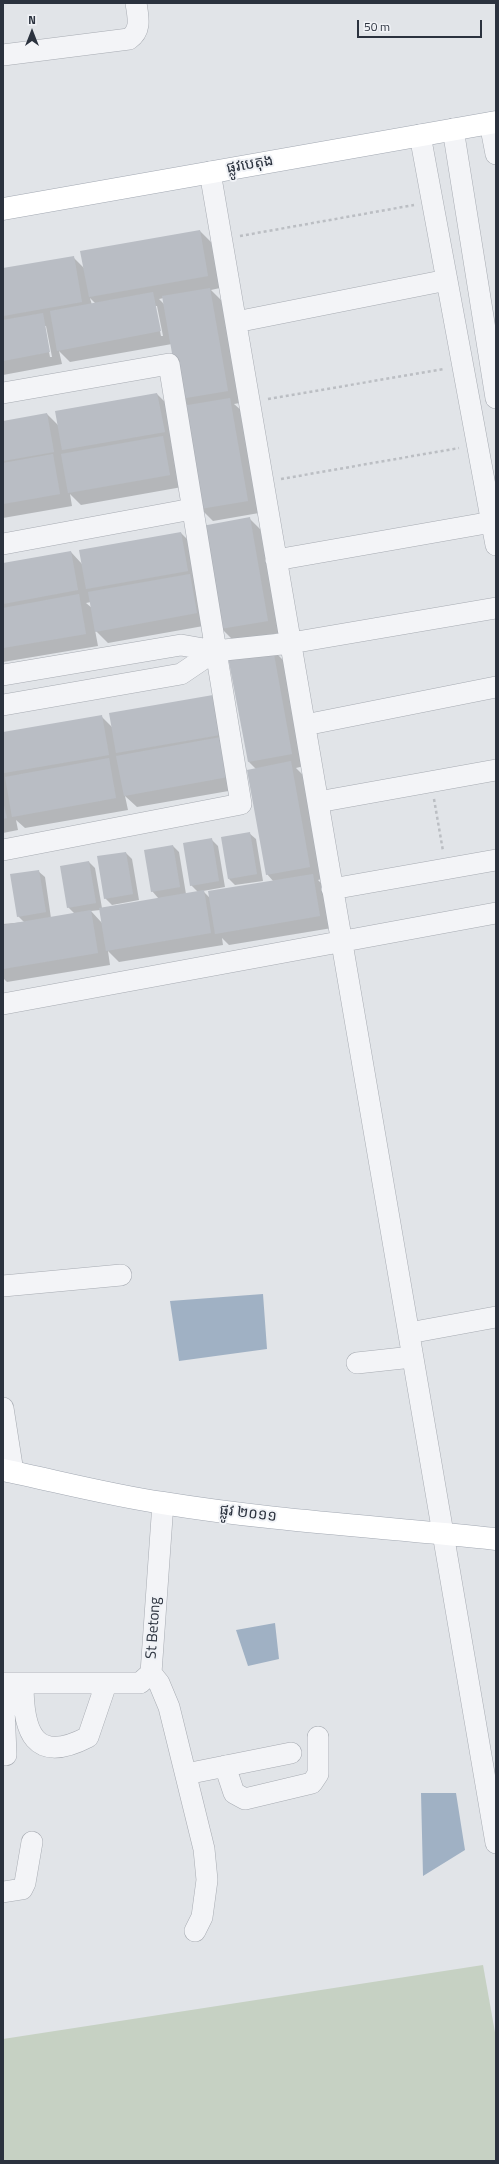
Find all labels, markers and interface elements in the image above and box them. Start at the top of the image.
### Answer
north arrow [12,12,52,52]
text: N [28,12,36,28]
scale bar [359,12,484,38]
text: 50 m [364,17,390,36]
street label: ផ្លូវបេតុង [225,152,275,178]
street label: ផ្លូវ ២០១១ [218,1502,278,1526]
street label: St Betong [143,1596,165,1660]

